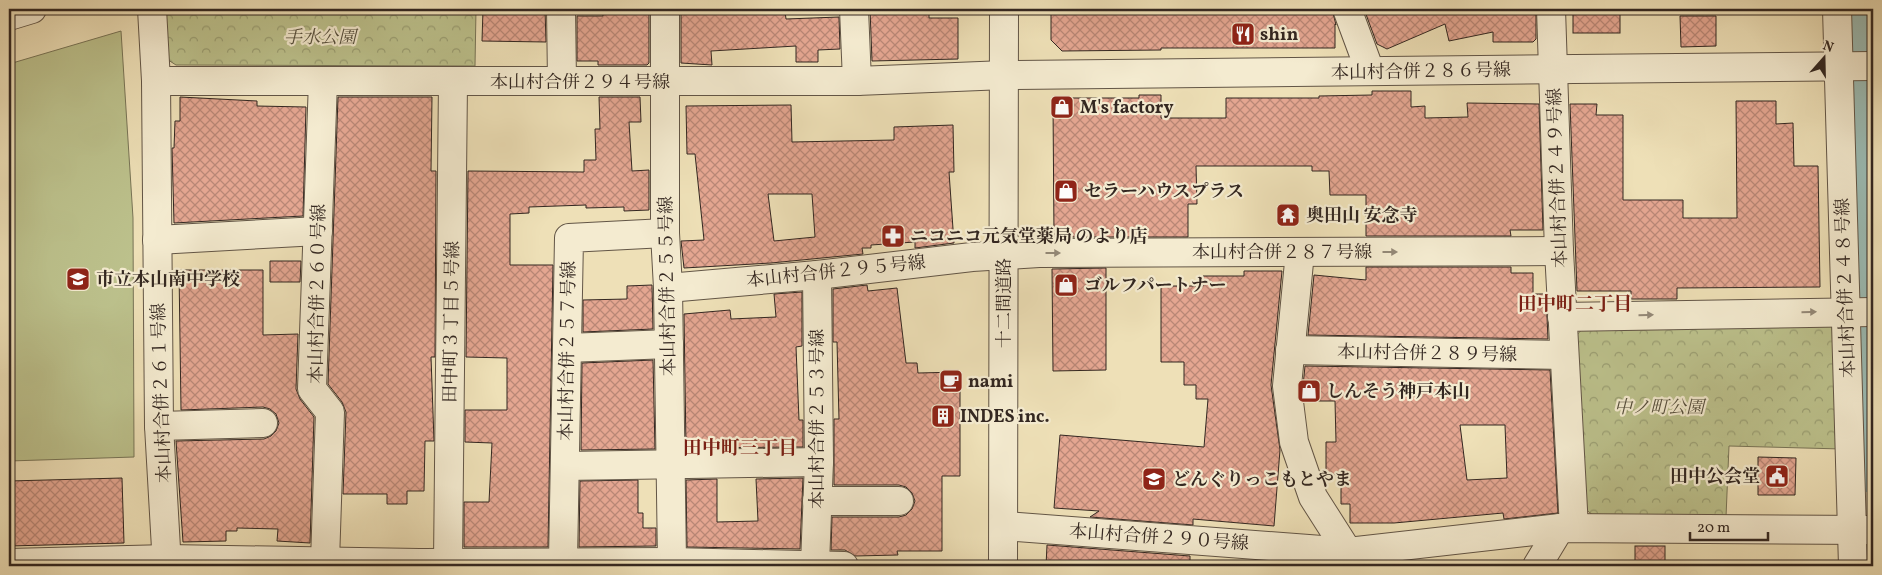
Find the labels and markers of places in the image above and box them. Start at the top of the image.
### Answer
restaurant icon: shin [1230,21,1256,47]
place label: shin [1260,23,1298,48]
shop icon: M's factory [1049,94,1075,120]
place label: M's factory [1080,96,1173,121]
shop icon: セラーハウスプラス [1053,178,1079,204]
place label: セラーハウスプラス [1084,180,1244,205]
temple icon: 奥田山 安念寺 [1275,202,1301,228]
place label: 奥田山 安念寺 [1306,204,1418,229]
pharmacy icon: ニコニコ元気堂薬局 のより店 [880,223,906,249]
place label: ニコニコ元気堂薬局 のより店 [910,225,1148,250]
school or university icon: 市立本山南中学校 [65,266,91,292]
place label: 市立本山南中学校 [96,268,240,293]
shop icon: ゴルフパートナー [1053,272,1079,298]
place label: ゴルフパートナー [1084,274,1227,299]
cafe icon: nami [938,368,964,394]
place label: nami [968,370,1013,395]
shop icon: しんそう神戸本山 [1296,378,1322,404]
place label: しんそう神戸本山 [1326,380,1470,405]
building icon: INDES inc. [930,403,956,429]
place label: INDES inc. [960,405,1050,430]
public building icon: 田中公会堂 [1764,463,1790,489]
place label: 田中公会堂 [1670,465,1760,490]
school or university icon: どんぐりっこもとやま [1141,466,1167,492]
place label: どんぐりっこもとやま [1172,468,1352,493]

